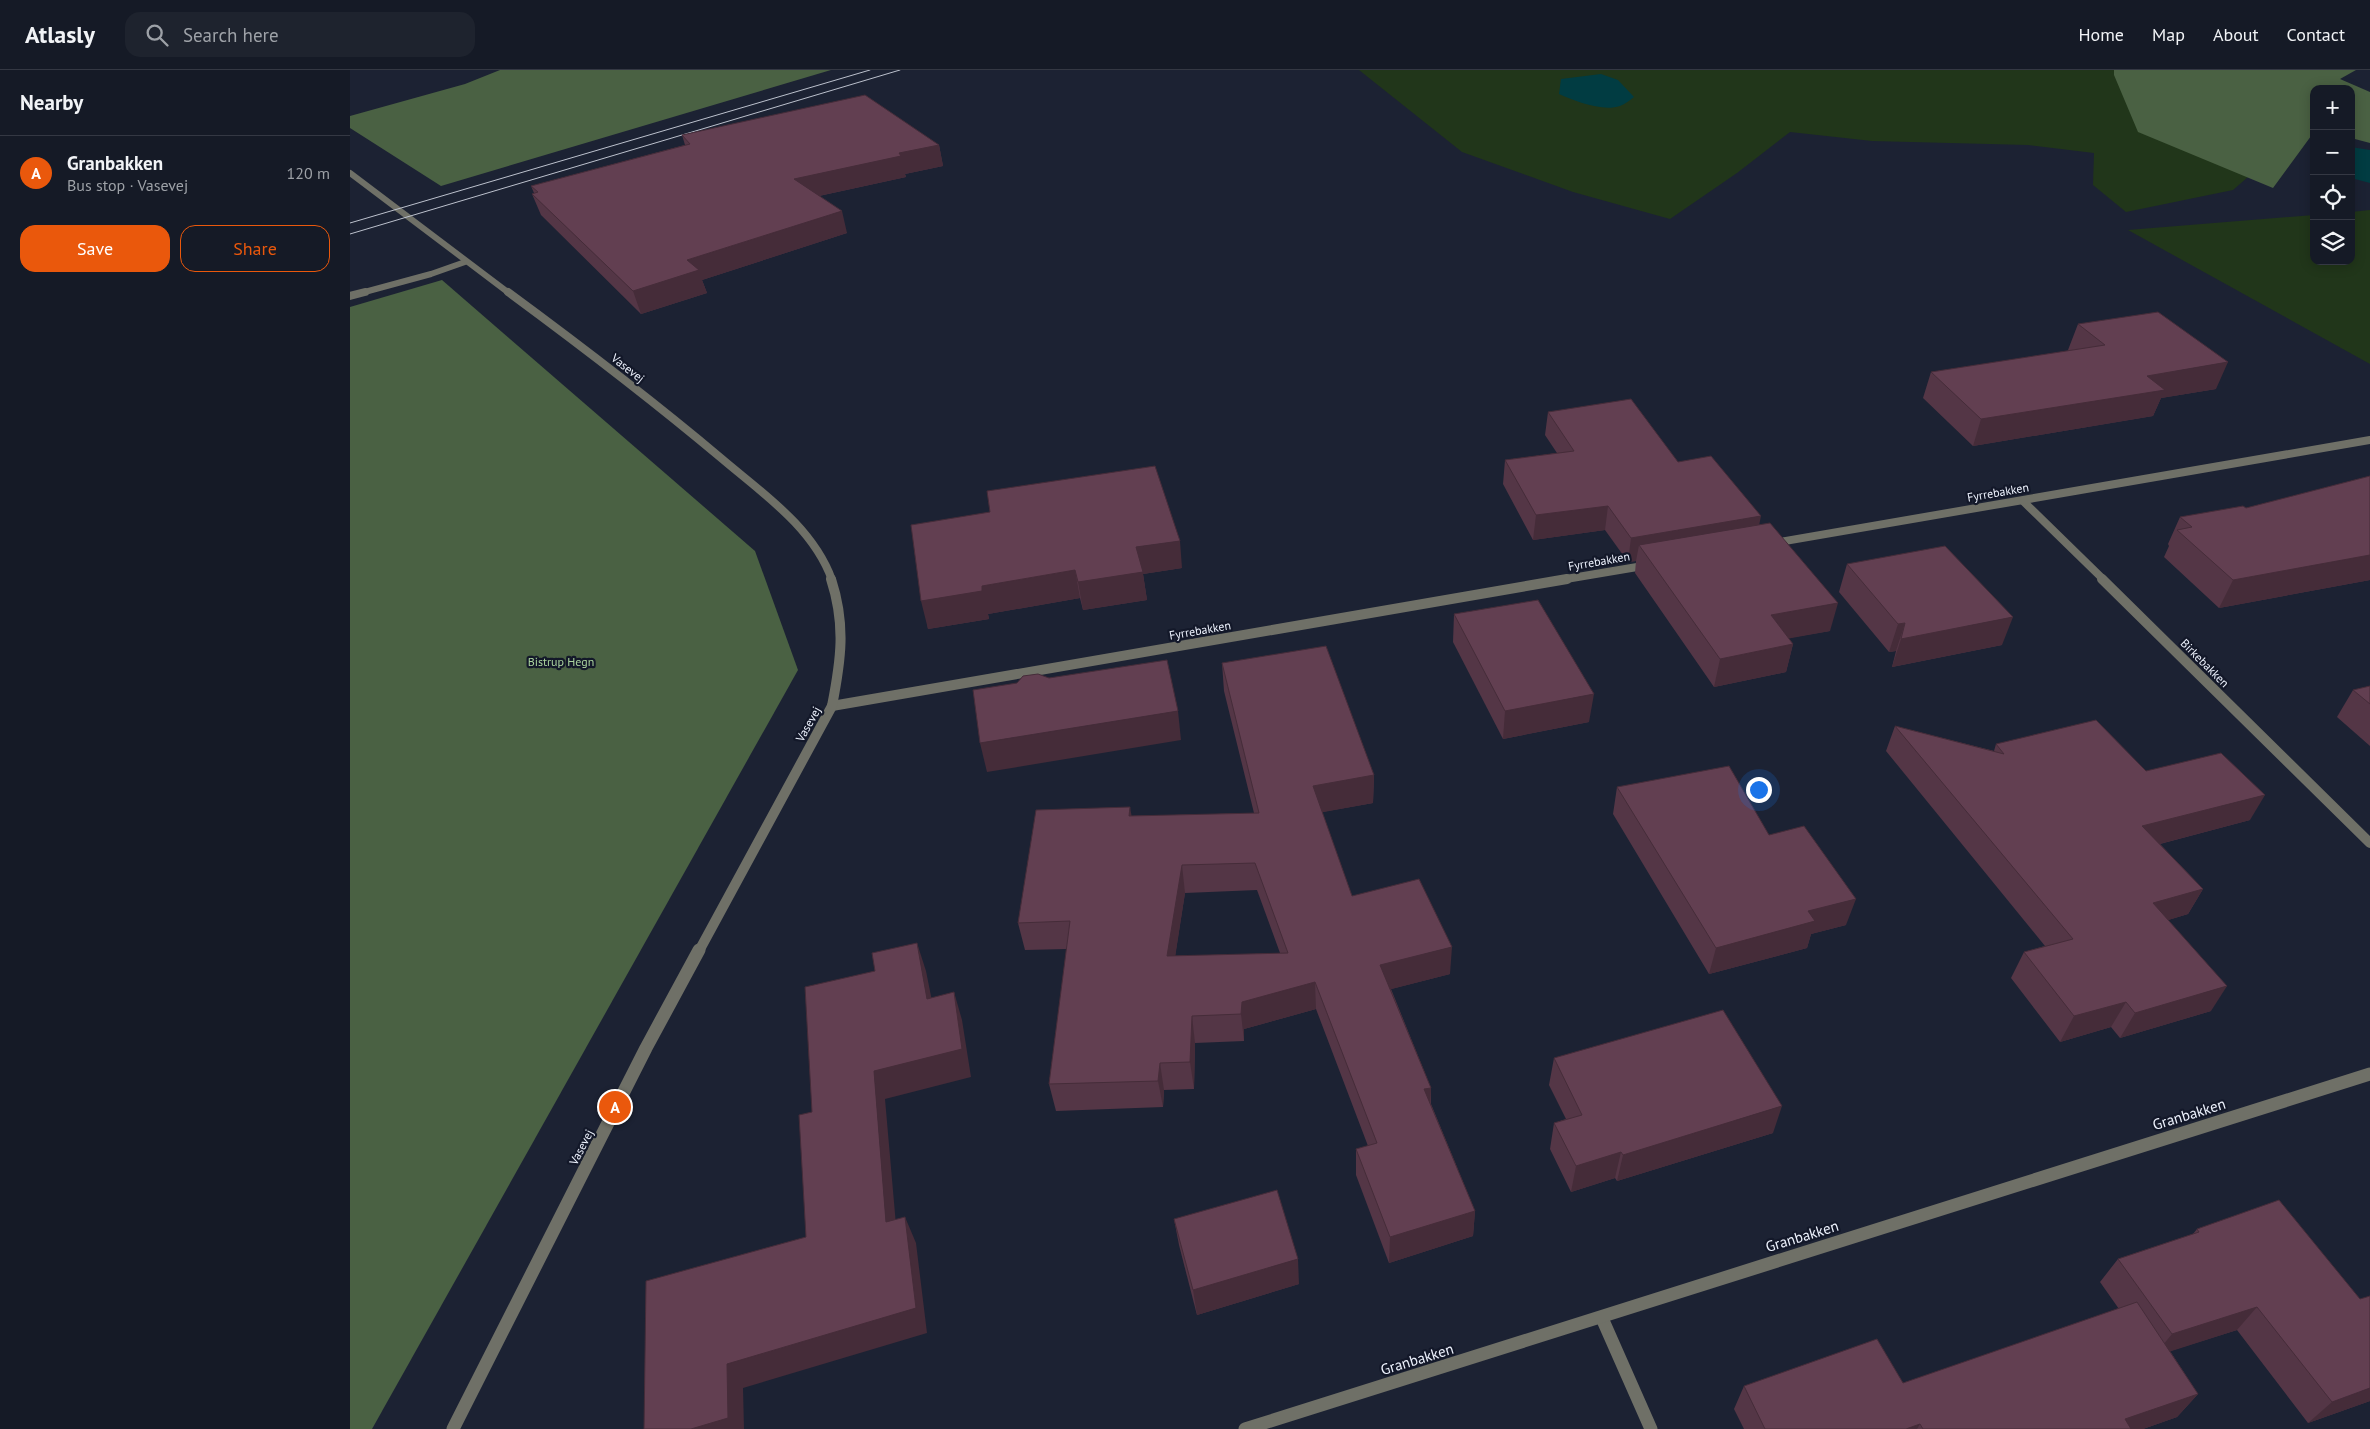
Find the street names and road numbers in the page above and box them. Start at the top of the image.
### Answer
street label: Vasevej [608,350,648,386]
street label: Fyrrebakken [1966,479,2030,505]
street label: Fyrrebakken [1567,548,1631,574]
street label: Fyrrebakken [1168,617,1232,643]
street label: Birkebakken [2178,636,2232,690]
street label: Vasevej [792,704,824,745]
street label: Granbakken [2150,1094,2228,1134]
street label: Vasevej [565,1127,596,1168]
street label: Granbakken [1763,1216,1841,1256]
street label: Granbakken [1378,1339,1456,1379]

